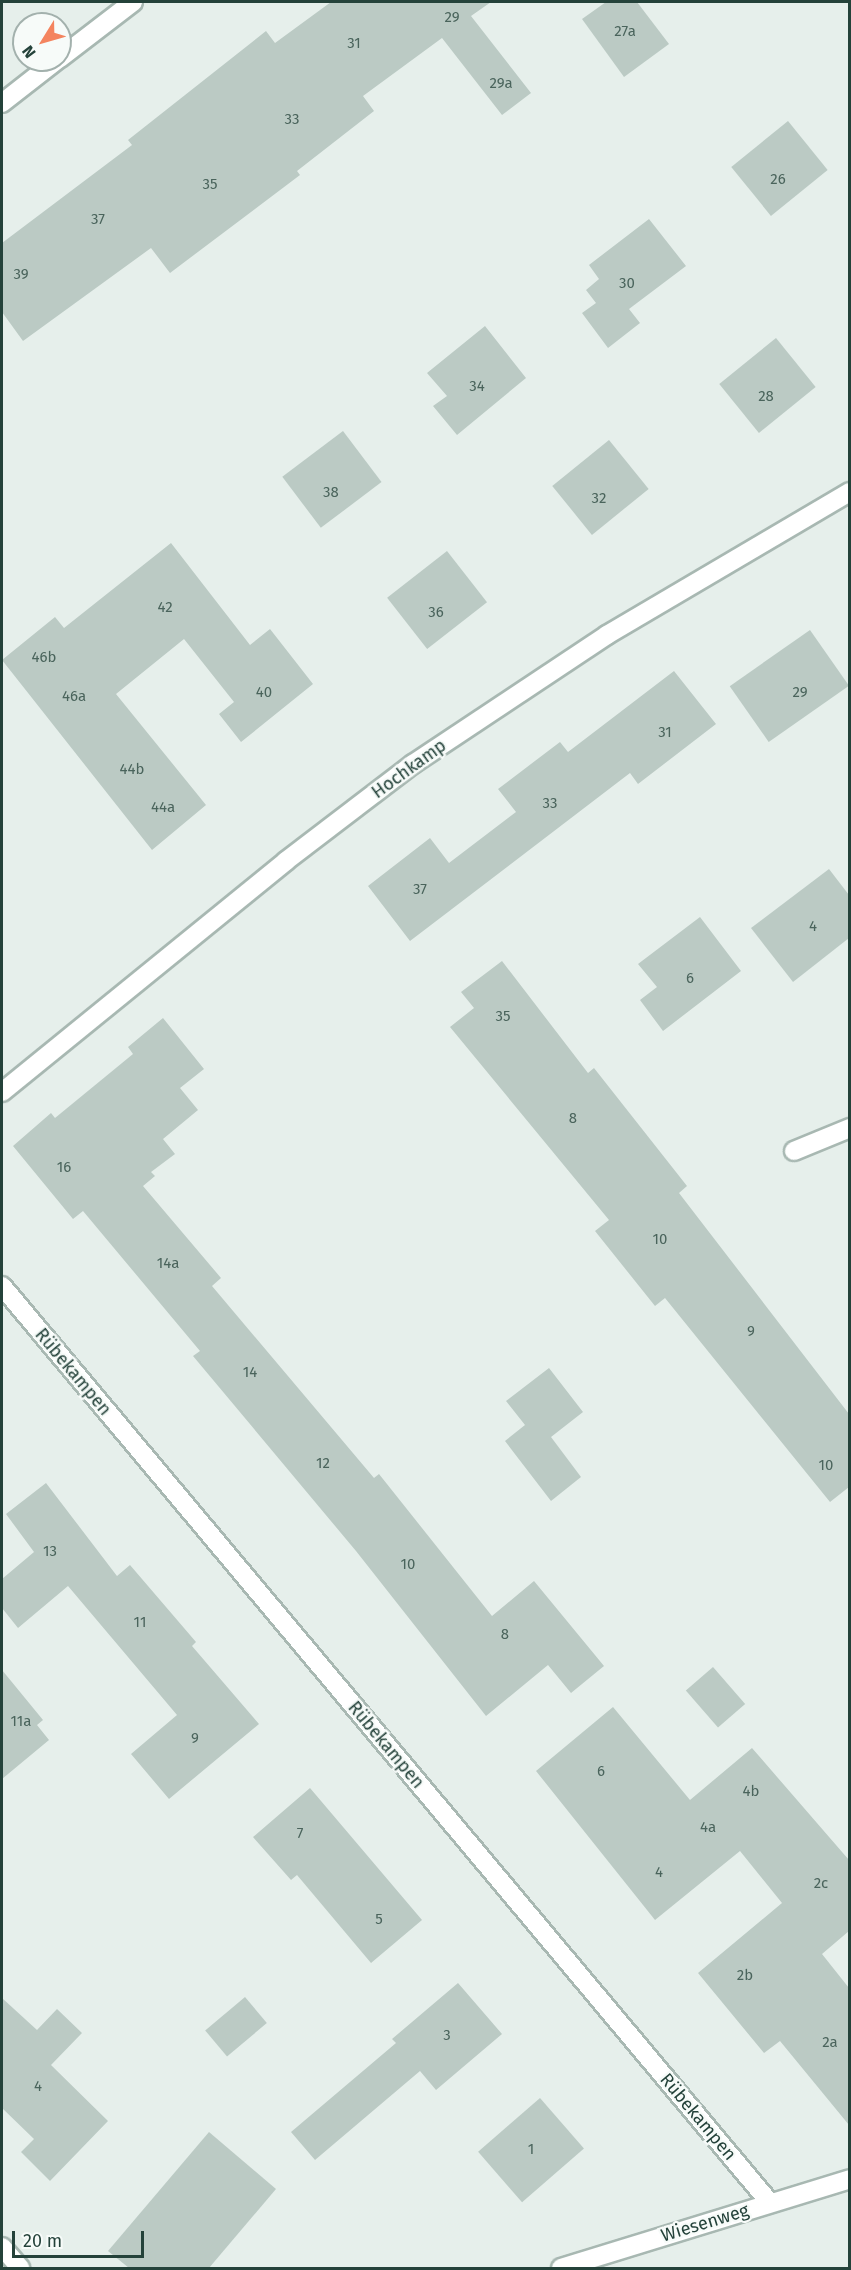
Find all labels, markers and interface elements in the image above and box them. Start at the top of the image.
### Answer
house number: 29 [444,9,460,27]
north arrow [12,12,72,72]
house number: 27a [614,23,636,41]
house number: 31 [347,35,361,53]
text: N [18,42,40,62]
house number: 29a [489,75,513,93]
house number: 33 [285,111,299,129]
house number: 26 [770,171,786,189]
house number: 35 [203,176,217,194]
house number: 37 [91,211,105,229]
house number: 39 [13,266,29,284]
house number: 30 [619,275,635,293]
house number: 34 [469,378,485,396]
house number: 28 [758,388,774,406]
house number: 38 [323,484,339,502]
house number: 32 [592,490,606,508]
house number: 42 [157,599,173,617]
house number: 36 [428,604,444,622]
house number: 46b [32,649,56,667]
house number: 40 [256,684,272,702]
house number: 29 [792,684,808,702]
house number: 46a [62,688,86,706]
house number: 31 [658,724,672,742]
street label: Hochkamp [368,735,450,803]
house number: 44b [120,761,144,779]
house number: 33 [543,795,557,813]
house number: 44a [151,799,175,817]
house number: 37 [413,881,427,899]
house number: 4 [809,918,817,936]
house number: 6 [686,970,694,988]
house number: 35 [496,1008,510,1026]
house number: 8 [569,1110,577,1128]
house number: 16 [57,1159,71,1177]
house number: 10 [653,1231,667,1249]
house number: 14a [157,1255,179,1273]
house number: 9 [747,1323,755,1341]
street label: Rübekampen [30,1324,116,1420]
house number: 14 [243,1364,257,1382]
house number: 12 [316,1455,330,1473]
house number: 10 [819,1457,833,1475]
house number: 13 [43,1543,57,1561]
house number: 10 [401,1556,415,1574]
house number: 11 [134,1614,146,1632]
house number: 8 [501,1626,509,1644]
street label: Rübekampen [343,1697,429,1793]
house number: 11a [11,1713,31,1731]
house number: 9 [191,1730,199,1748]
house number: 6 [597,1763,605,1781]
house number: 4b [743,1783,759,1801]
house number: 4a [700,1819,716,1837]
house number: 7 [297,1825,303,1843]
house number: 4 [655,1864,663,1882]
house number: 2c [814,1875,828,1893]
house number: 5 [375,1911,383,1929]
house number: 2b [737,1967,753,1985]
house number: 3 [443,2027,451,2045]
house number: 2a [822,2034,838,2052]
street label: Rübekampen [655,2069,741,2165]
house number: 4 [34,2078,42,2096]
house number: 1 [528,2141,534,2159]
street label: Wiesenweg [659,2199,751,2247]
scale bar [15,2219,147,2257]
text: 20 m [23,2230,62,2252]

